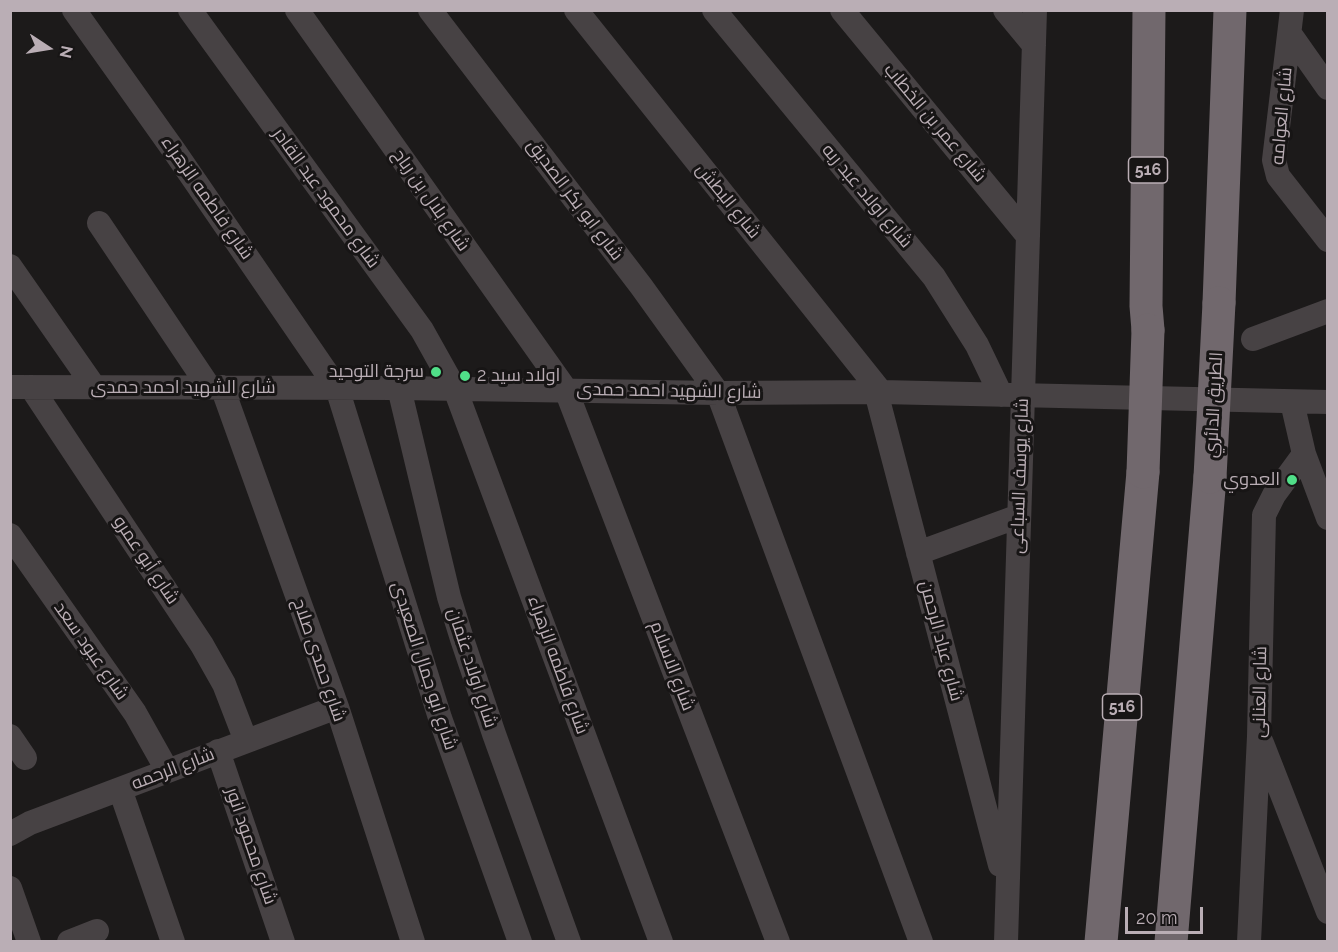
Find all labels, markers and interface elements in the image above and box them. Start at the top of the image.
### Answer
north arrow [18,18,78,78]
text: N [56,44,77,60]
street label: شارع عمر بن الخطاب [879,59,991,187]
street label: شارع العوامه [1267,66,1297,166]
street label: شارع محمود عبد القادر [268,124,384,272]
street label: شارع فاطمه الزهراء [156,132,258,264]
street label: شارع ابو بكر الصديق [522,135,628,265]
street label: شارع اولاد عبد ربه [817,140,917,252]
street label: شارع بلال بن رباح [388,145,474,255]
road number: 516 [1128,157,1168,183]
street label: شارع البطش [691,159,765,243]
street label: الطريق الدائري [1200,351,1228,459]
place label: سرجة التوحيد [329,361,424,383]
marker: سرجة التوحيد [429,365,443,379]
place label: اولاد سيد 2 [477,365,560,387]
marker: اولاد سيد 2 [458,369,472,383]
street label: شارع الشهيد احمد حمدى [90,377,276,399]
street label: شارع الشهيد احمد حمدى [576,379,762,403]
street label: شارع يوسف السباعى [1006,398,1034,554]
place label: العدوي [1223,469,1280,491]
marker: العدوي [1285,473,1299,487]
street label: شارع أبو عمرو [108,512,184,608]
street label: شارع عباد الرحمن [915,578,967,704]
street label: شارع ابو جمال الصعيدى [387,579,461,753]
street label: شارع فاطمه الزهراء [523,593,593,737]
street label: شارع حمدى صلاح [288,595,350,725]
street label: شارع عبود سعد [49,598,133,704]
street label: شارع اولاد عثمان [443,606,501,730]
street label: شارع الاسلام [645,618,699,714]
street label: شارع العنانى [1248,646,1272,738]
road number: 516 [1102,694,1142,720]
street label: شارع الرحمه [128,743,218,795]
street label: شارع محمود انور [221,785,281,907]
scale bar [1128,895,1206,933]
text: 20 m [1136,907,1178,928]

